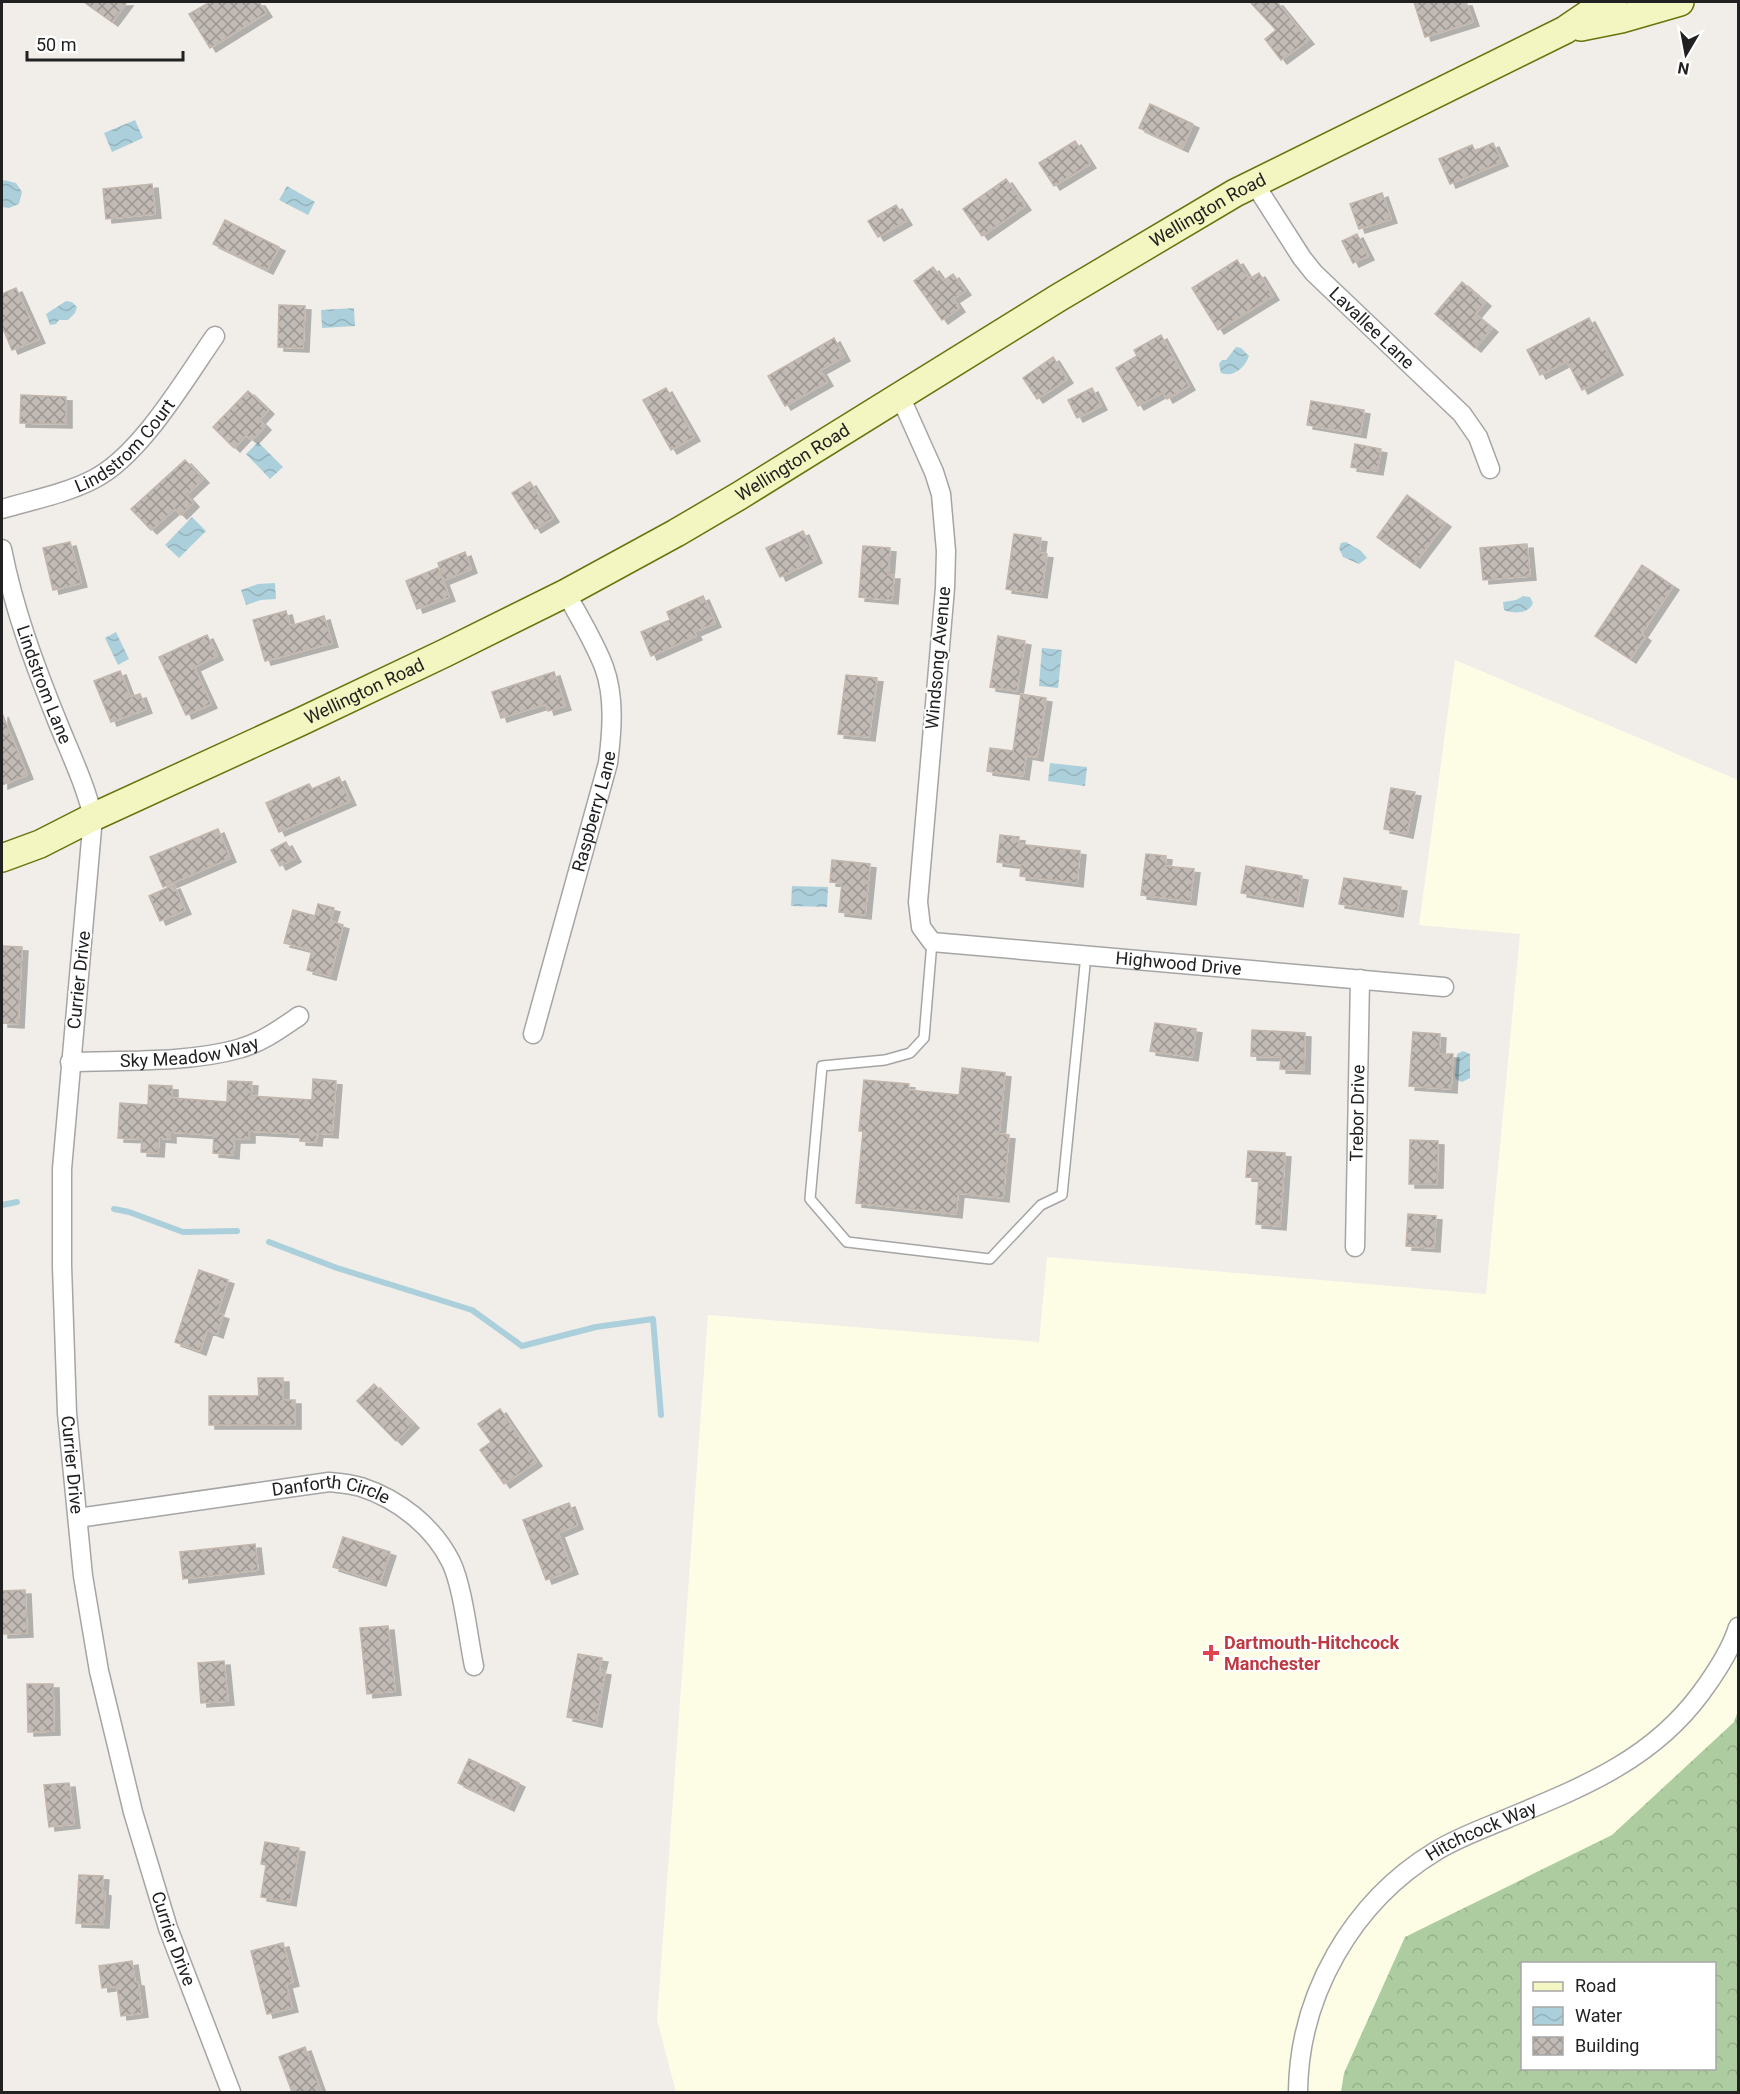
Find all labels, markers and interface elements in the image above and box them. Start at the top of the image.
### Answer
scale bar [27,24,183,62]
north arrow [1656,24,1716,84]
text: 50 m [36,34,76,55]
text: N [1676,58,1691,79]
street label: Wellington Road [1146,168,1269,251]
street label: Lavallee Lane [1325,282,1419,373]
street label: Lindstrom Court [72,395,179,496]
street label: Wellington Road [732,419,853,505]
street label: Windsong Avenue [921,586,954,730]
street label: Lindstrom Lane [13,623,76,747]
street label: Wellington Road [301,653,427,728]
street label: Raspberry Lane [567,750,619,874]
street label: Currier Drive [63,930,94,1030]
street label: Highwood Drive [1115,947,1242,979]
street label: Sky Meadow Way [120,1031,262,1071]
street label: Trebor Drive [1346,1064,1368,1162]
street label: Currier Drive [57,1415,88,1515]
street label: Danforth Circle [270,1471,394,1508]
place label: Dartmouth-Hitchcock Manchester [1224,1632,1399,1674]
marker: Dartmouth-Hitchcock Manchester [1202,1644,1220,1662]
street label: Hitchcock Way [1421,1796,1540,1865]
street label: Currier Drive [148,1889,200,1989]
legend [1521,1962,1716,2070]
text: Road [1575,1975,1616,1996]
text: Water [1575,2005,1622,2026]
text: Building [1575,2035,1639,2056]

